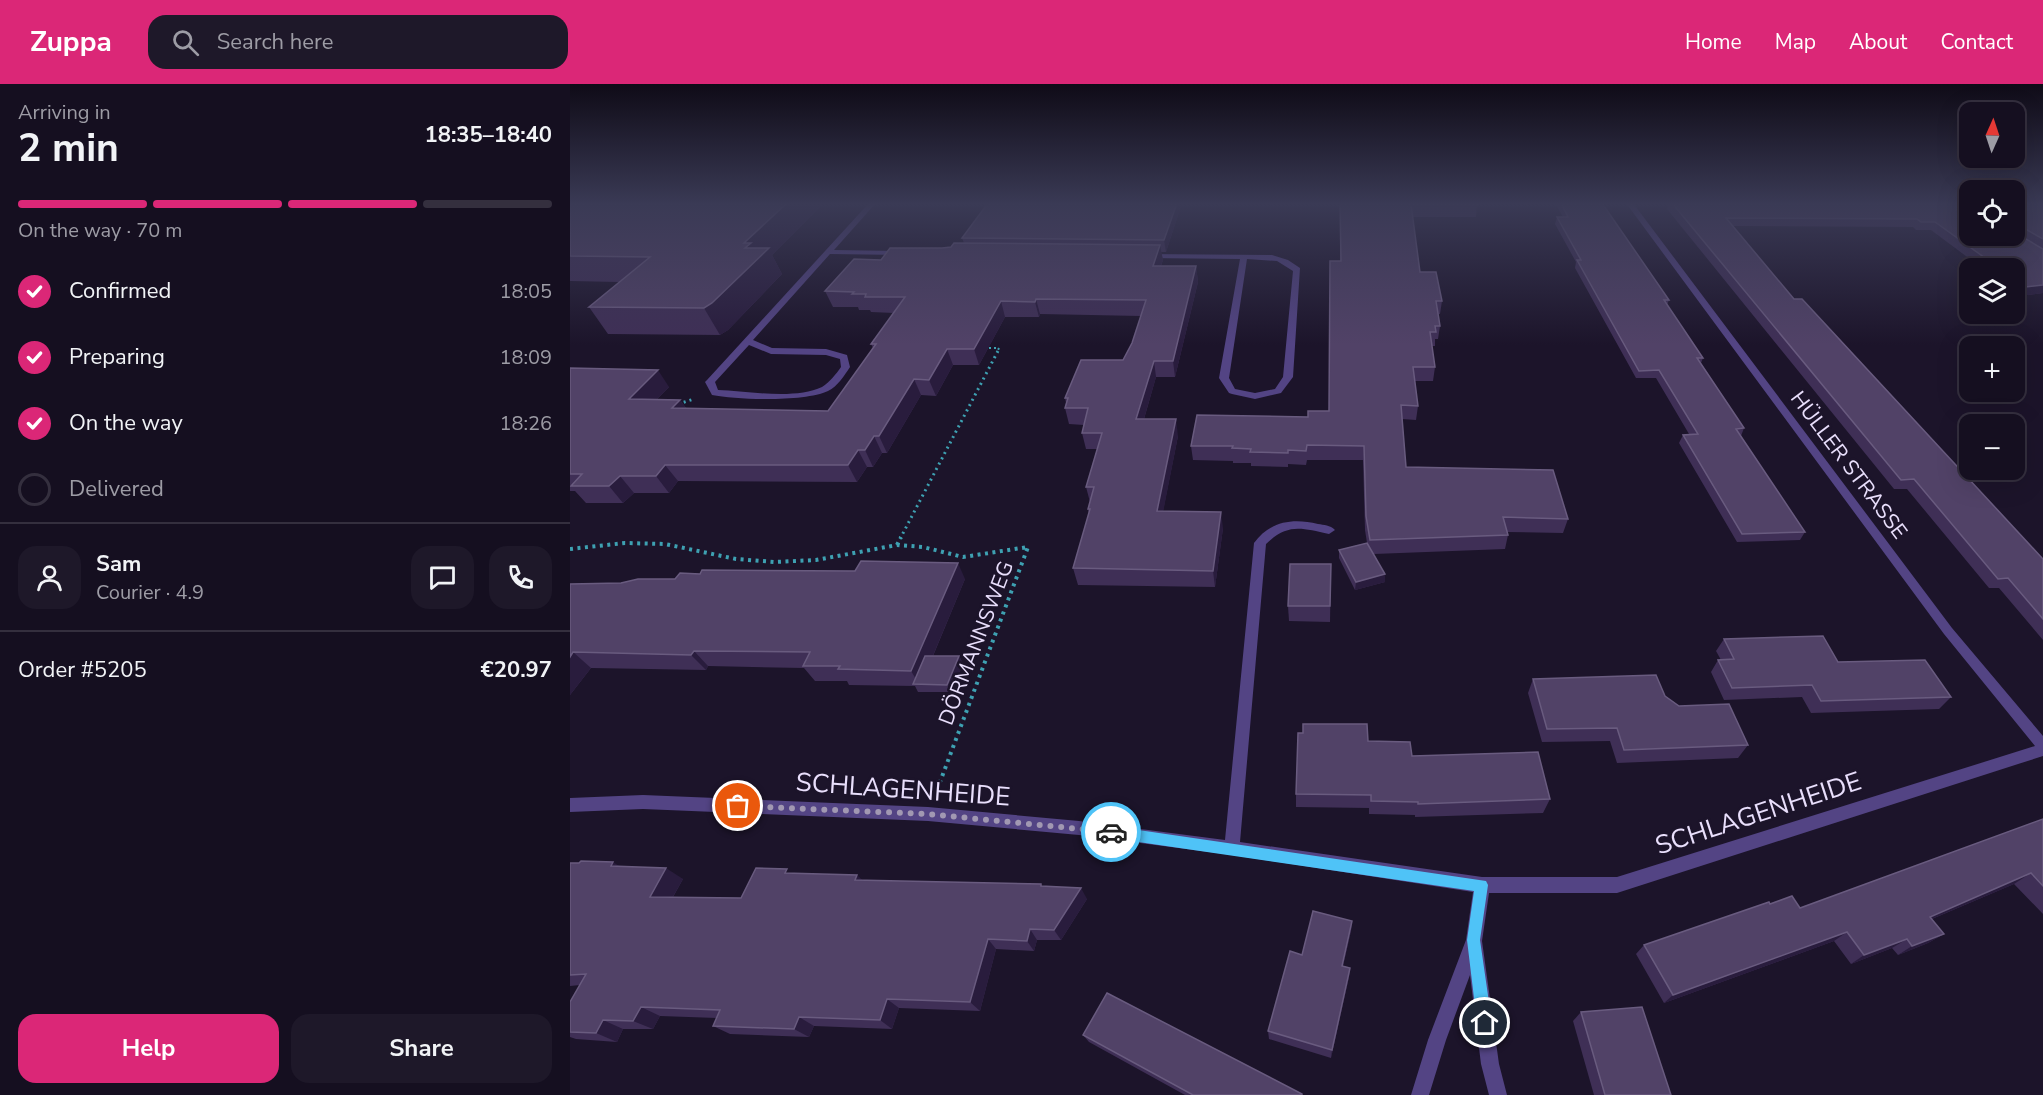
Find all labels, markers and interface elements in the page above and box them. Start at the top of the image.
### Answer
search box [148,15,568,69]
text: Zuppa [30,23,112,61]
icon: search [169,26,202,59]
text: Search here [217,27,333,57]
text: Home [1685,28,1742,56]
text: Map [1775,28,1816,56]
text: About [1849,28,1907,56]
text: Contact [1940,28,2013,56]
text: Arriving in [18,99,111,126]
north arrow [1959,102,2025,168]
map controls [1959,102,2025,480]
text: 18:35–18:40 [424,120,552,150]
text: 2 min [18,122,119,175]
button: locate [1959,180,2025,246]
text: On the way · 70 m [18,217,182,244]
button: layers [1959,258,2025,324]
icon: check [18,275,51,308]
text: Confirmed [69,276,171,306]
text: 18:05 [499,278,552,305]
button: + [1959,336,2025,402]
icon: check [18,341,51,374]
text: Preparing [69,342,165,372]
text: 18:09 [499,344,552,371]
street label: HÜLLER STRASSE [1784,385,1914,545]
icon: check [18,407,51,440]
text: On the way [69,408,183,438]
text: 18:26 [499,410,552,437]
button: − [1959,414,2025,480]
text: Delivered [69,474,164,504]
button: person [18,546,81,609]
button: chat [411,546,474,609]
button: phone [489,546,552,609]
text: Sam [96,549,141,579]
street label: DÖRMANNSWEG [932,557,1020,729]
text: Courier · 4.9 [96,579,204,606]
text: Order #5205 [18,655,147,685]
text: €20.97 [481,655,552,685]
street label: SCHLAGENHEIDE [1651,764,1866,863]
street label: SCHLAGENHEIDE [795,765,1011,814]
pin [712,780,763,831]
icon: bag [721,789,754,822]
courier [1081,802,1141,862]
icon: car [1095,816,1128,849]
pin [1459,997,1510,1048]
icon: home [1468,1006,1501,1039]
button: Help [18,1014,279,1083]
button: Share [291,1014,552,1083]

